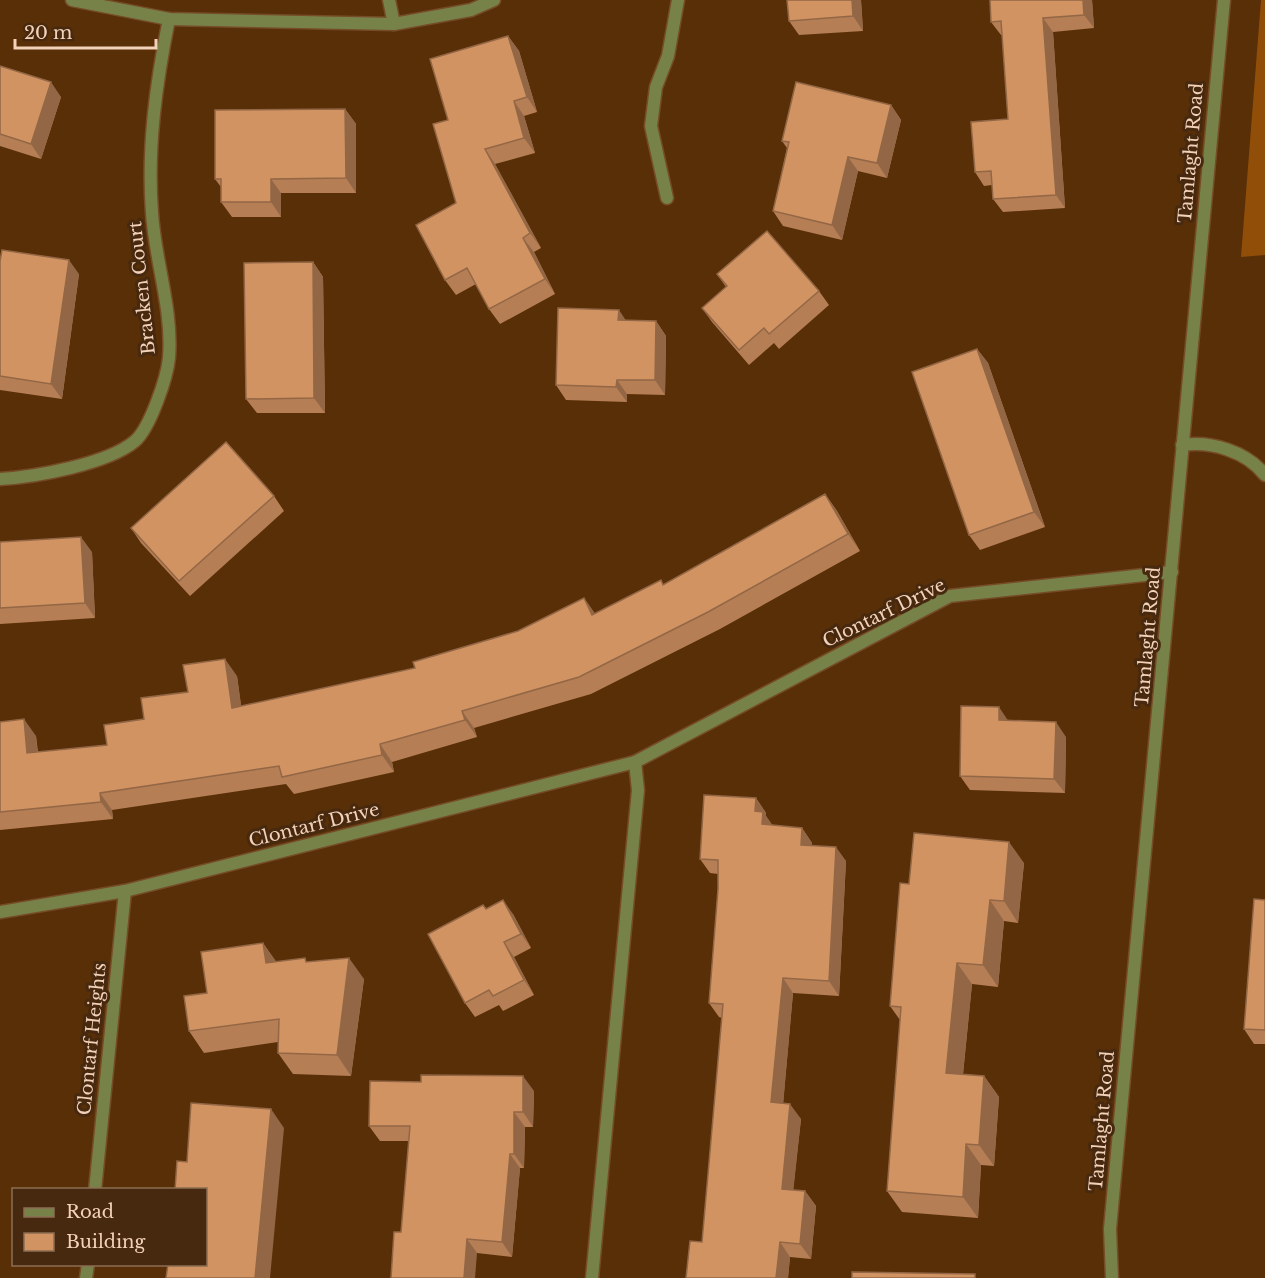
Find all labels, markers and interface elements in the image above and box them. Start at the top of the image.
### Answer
scale bar [15,12,156,50]
text: 20 m [24,22,72,44]
street label: Tamlaght Road [1174,82,1208,224]
street label: Bracken Court [124,220,160,356]
street label: Tamlaght Road [1131,566,1165,708]
street label: Clontarf Drive [819,574,949,652]
street label: Clontarf Drive [246,798,382,852]
street label: Clontarf Heights [73,962,111,1116]
street label: Tamlaght Road [1085,1050,1119,1192]
legend [12,1188,207,1266]
text: Road [66,1201,114,1223]
text: Building [66,1231,145,1253]

